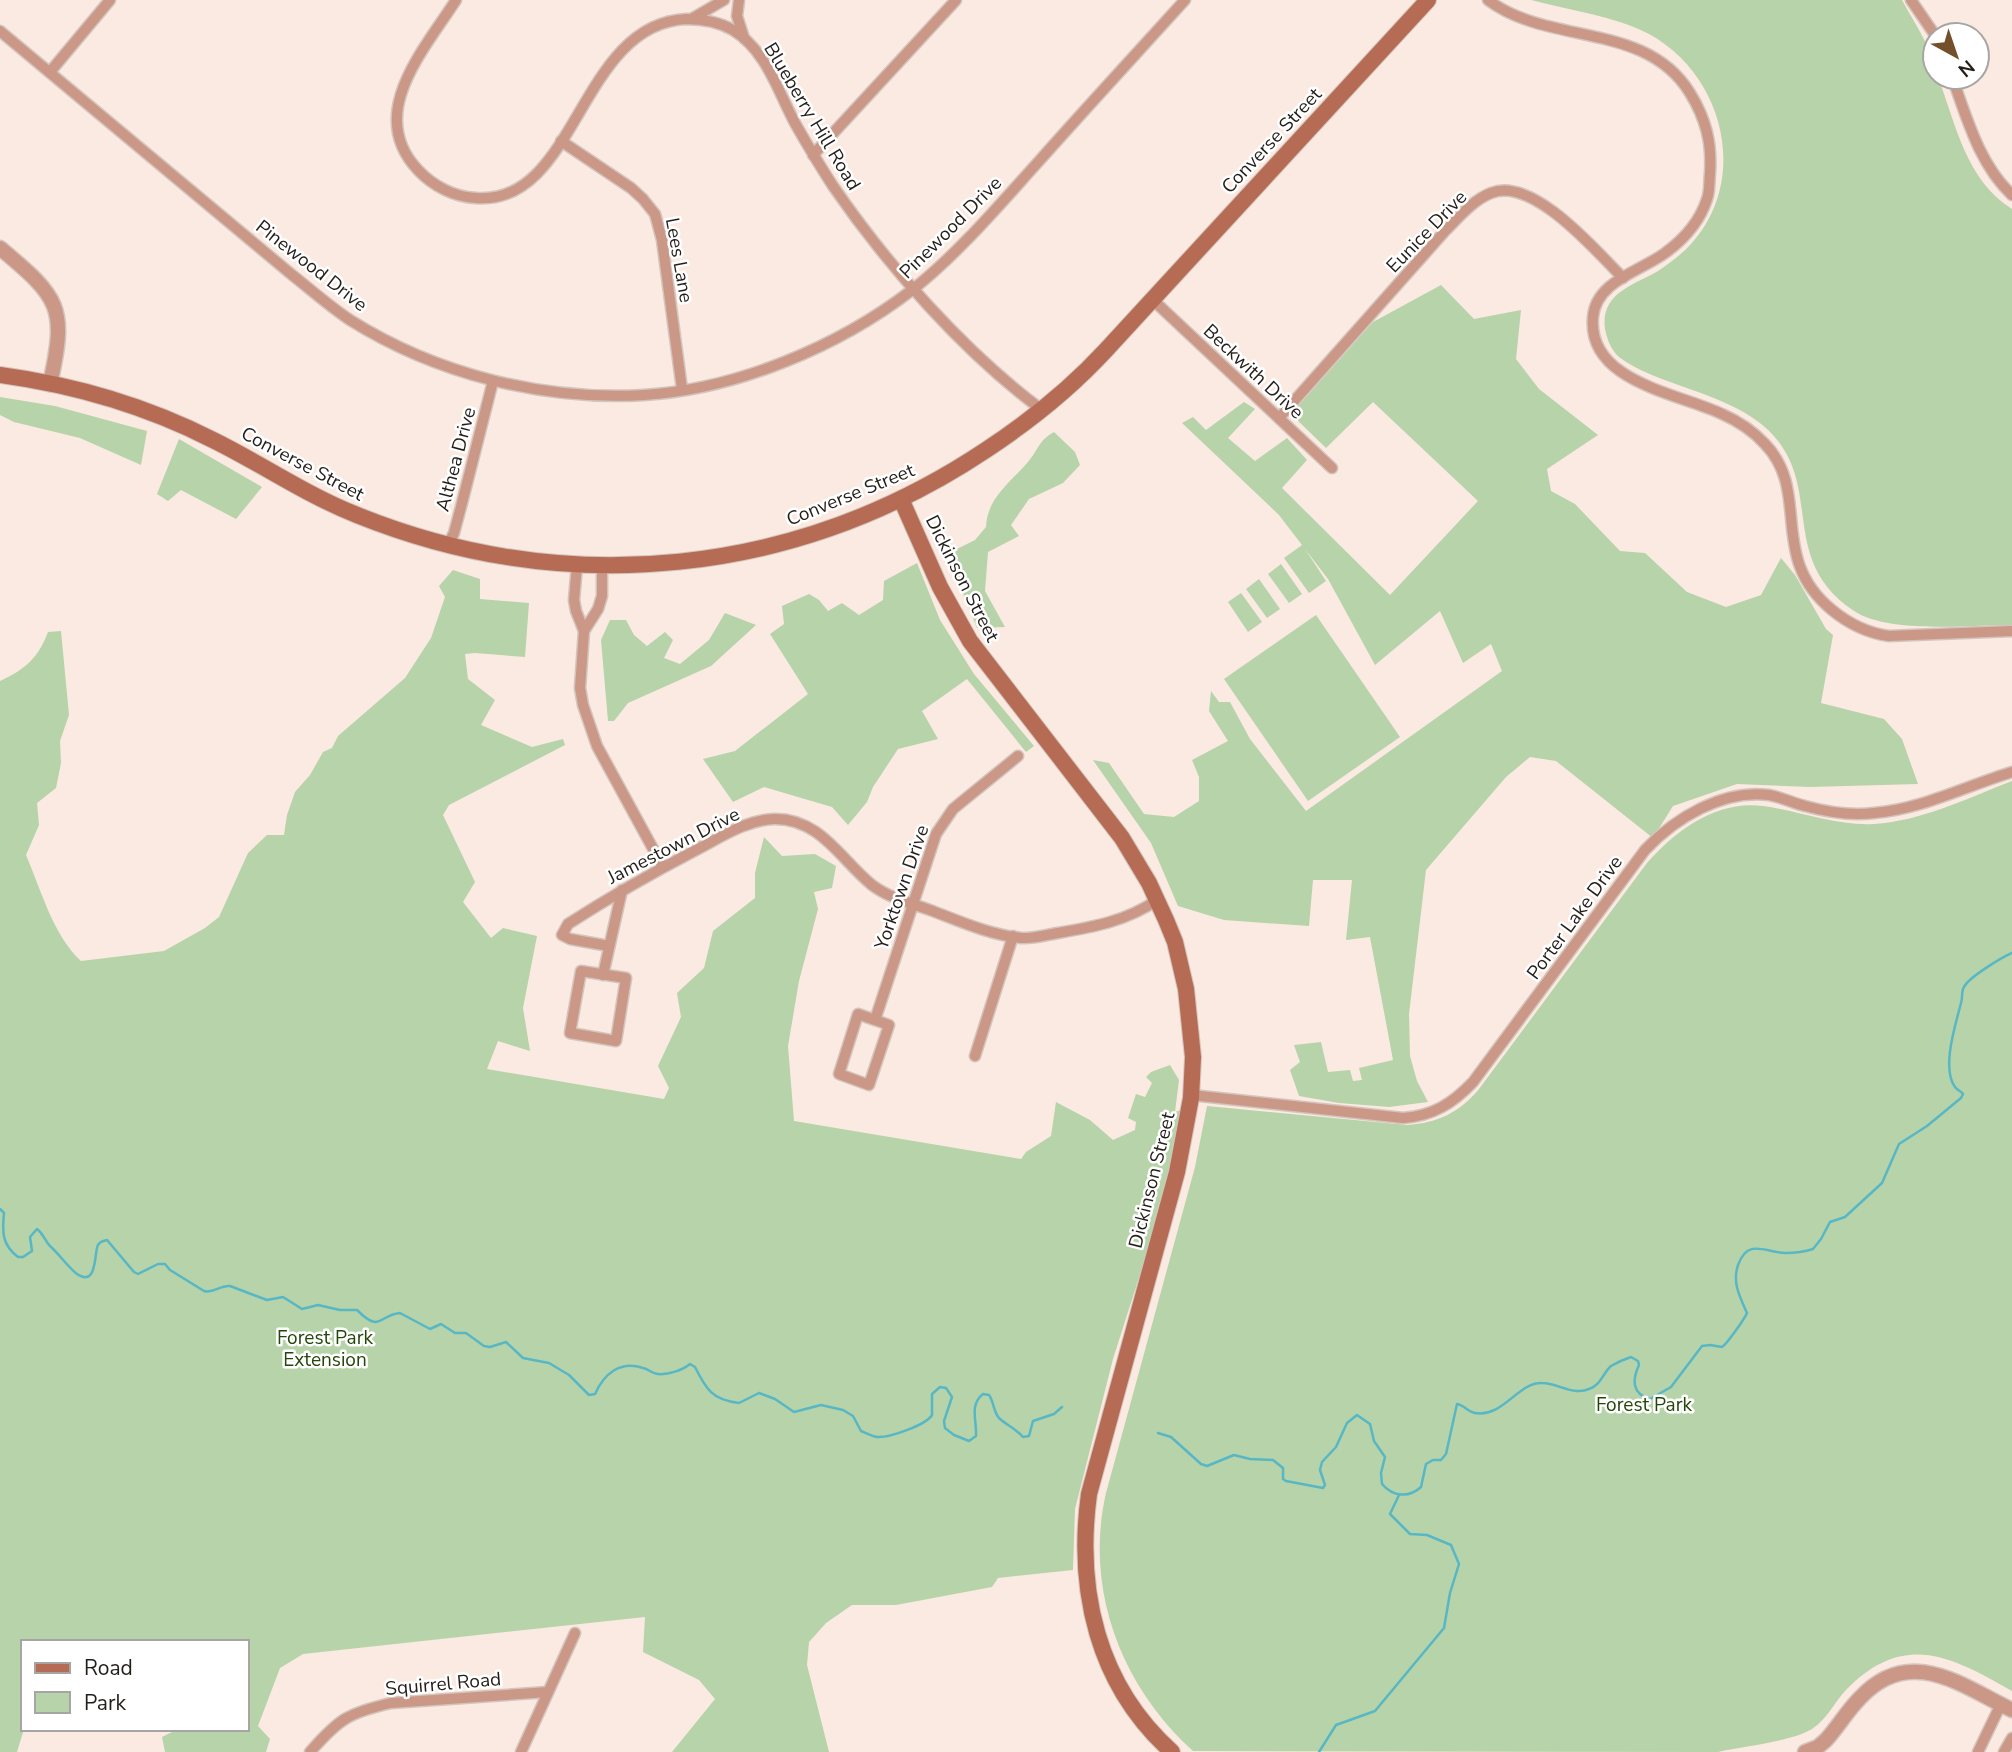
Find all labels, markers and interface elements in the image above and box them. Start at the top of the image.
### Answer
north arrow [1921,21,1991,91]
street label: Blueberry Hill Road [758,38,867,195]
text: N [1952,54,1980,83]
street label: Converse Street [1216,82,1328,199]
street label: Pinewood Drive [894,171,1008,285]
street label: Eunice Drive [1381,185,1473,279]
street label: Pinewood Drive [250,214,373,318]
street label: Lees Lane [659,216,699,305]
street label: Beckwith Drive [1197,318,1309,425]
street label: Althea Drive [430,404,482,514]
street label: Converse Street [236,421,369,507]
street label: Converse Street [783,457,919,532]
street label: Dickinson Street [919,511,1005,647]
street label: Jamestown Drive [602,801,744,891]
street label: Yorktown Drive [868,822,935,954]
street label: Porter Lake Drive [1521,850,1629,985]
street label: Dickinson Street [1123,1109,1182,1251]
park label: Forest Park Extension [277,1325,373,1373]
park label: Forest Park [1596,1392,1692,1418]
legend [21,1640,248,1731]
text: Road [84,1654,133,1682]
street label: Squirrel Road [384,1666,502,1702]
text: Park [84,1689,126,1717]

